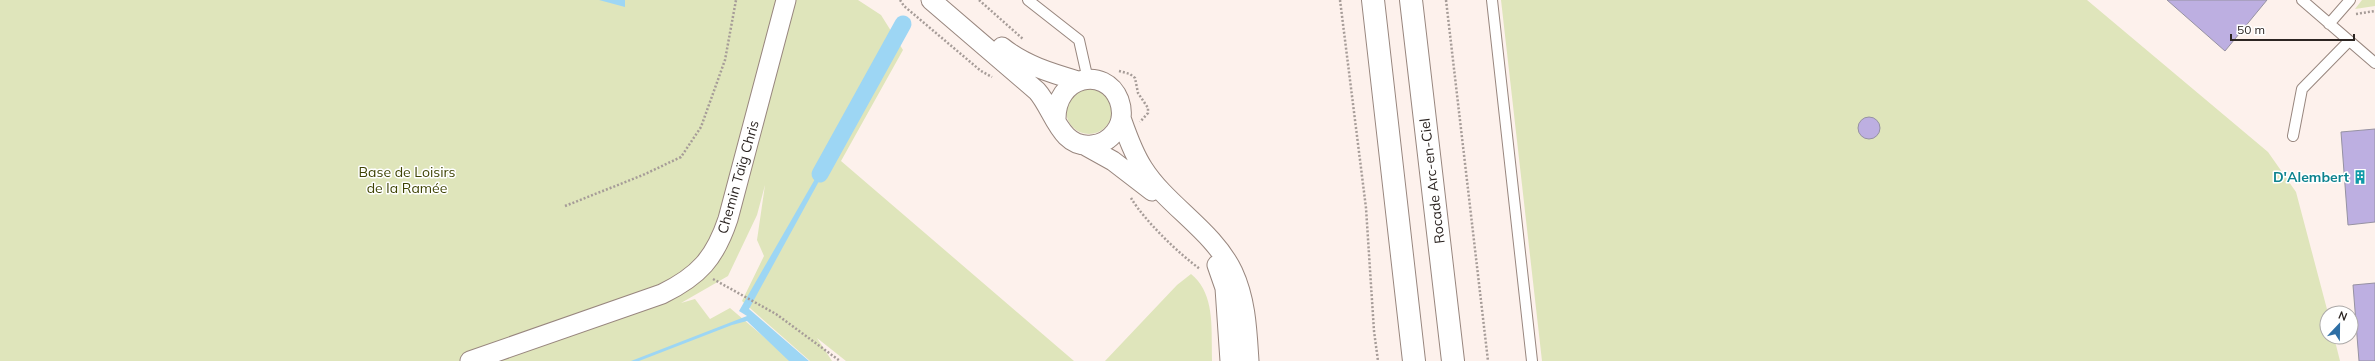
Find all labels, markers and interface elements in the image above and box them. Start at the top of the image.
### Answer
scale bar [2231,16,2354,42]
text: 50 m [2237,22,2265,37]
street label: Rocade Arc-en-Ciel [1415,117,1449,245]
street label: Chemin Taïg Chris [713,118,763,236]
park label: Base de Loisirs de la Ramée [359,163,456,197]
place label: D'Alembert [2273,168,2350,186]
building icon: D'Alembert [2352,169,2368,185]
north arrow [2319,305,2359,345]
text: N [2336,308,2349,324]

